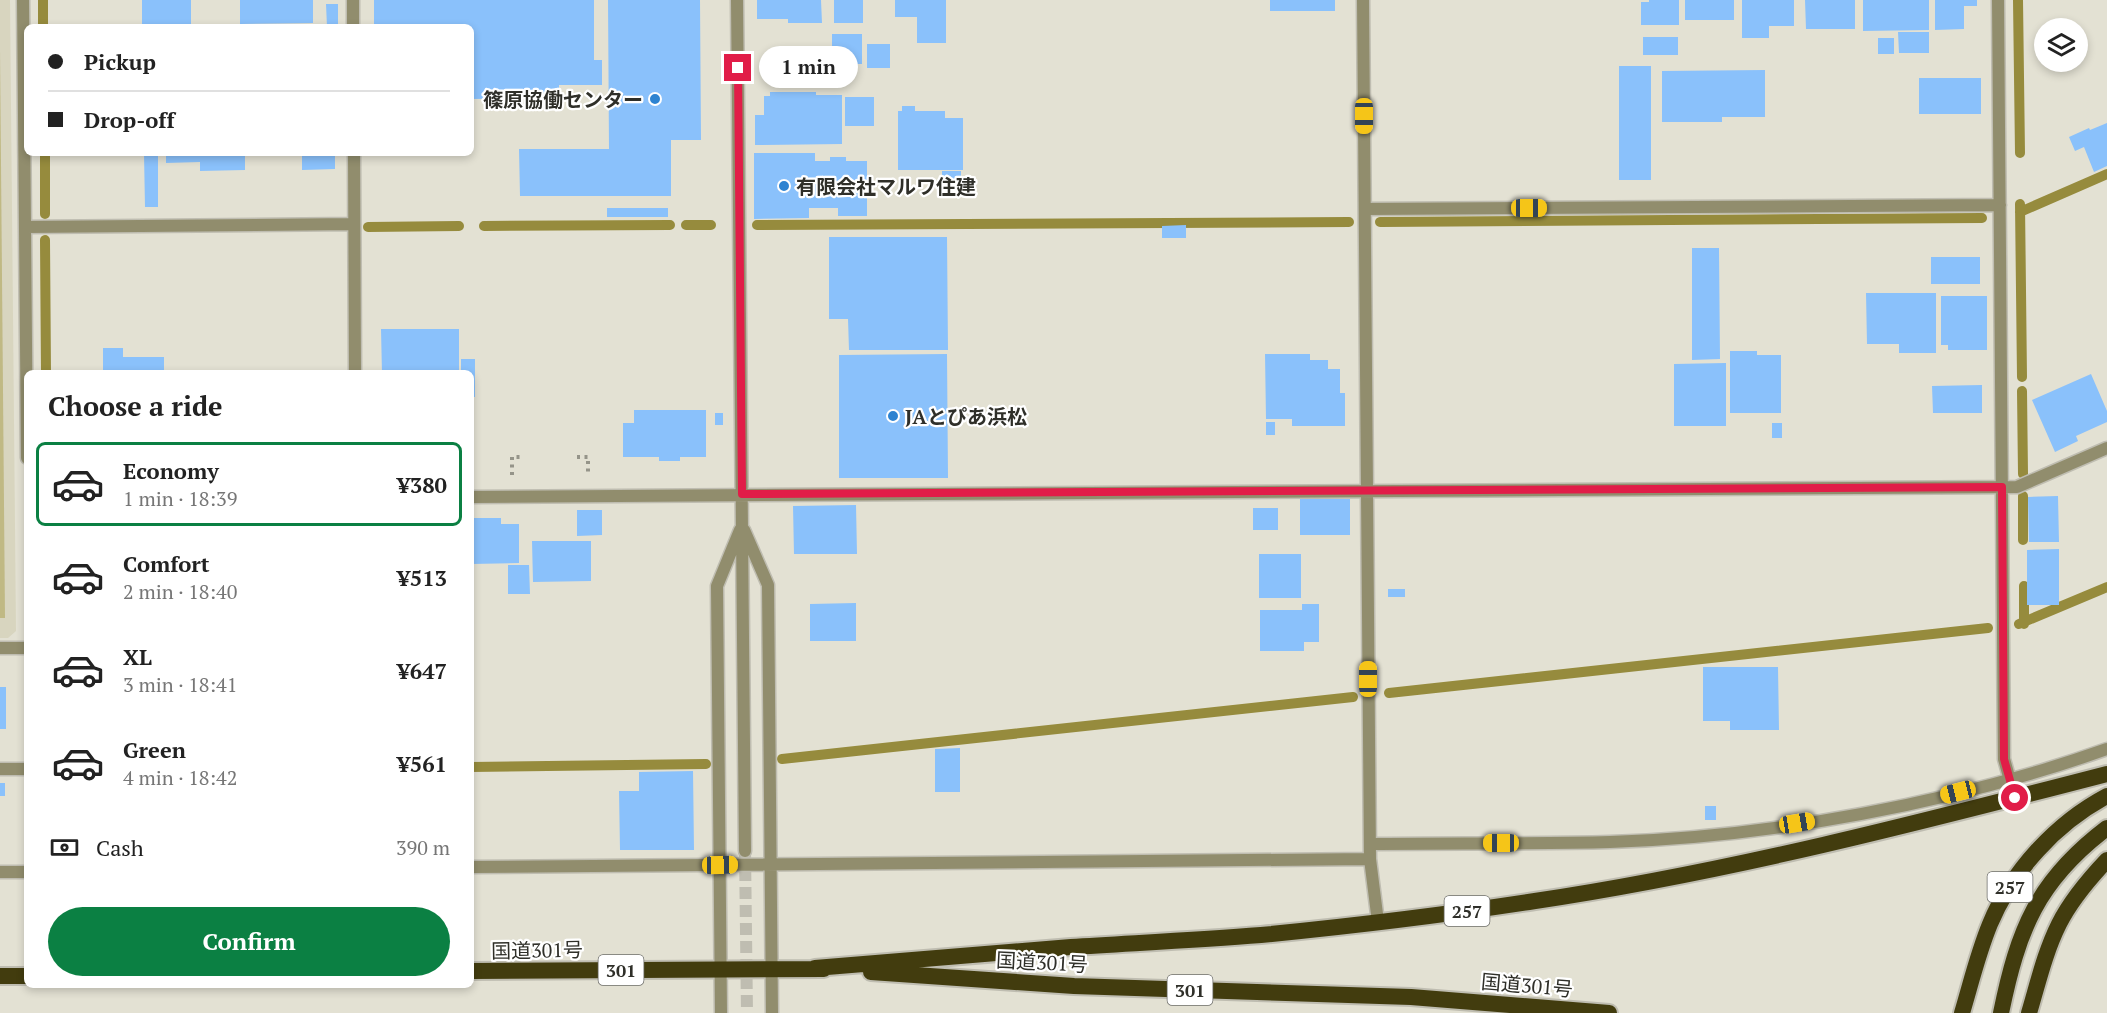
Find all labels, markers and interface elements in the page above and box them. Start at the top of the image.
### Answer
map controls [2034,18,2088,72]
button: layers [2034,18,2088,72]
text: Pickup [84,47,156,76]
callout: 1 min [759,47,858,89]
text: 1 min [781,53,836,80]
route end [724,54,751,81]
place label: 篠原協働センター [483,86,643,113]
marker: 篠原協働センター [648,92,662,106]
car [1355,98,1373,134]
text: Drop-off [84,105,175,134]
place label: 有限会社マルワ住建 [796,173,976,200]
marker: 有限会社マルワ住建 [777,179,791,193]
car [1511,199,1547,217]
text: Choose a ride [48,388,223,424]
place label: JAとぴあ浜松 [905,403,1027,430]
marker: JAとぴあ浜松 [886,409,900,423]
text: Economy [123,456,219,485]
icon: car [51,457,105,511]
text: ¥380 [397,470,447,499]
text: 1 min · 18:39 [123,485,237,512]
text: Comfort [123,549,209,578]
icon: car [51,550,105,604]
text: ¥513 [397,563,447,592]
text: 2 min · 18:40 [123,578,237,605]
text: XL [123,642,152,671]
icon: car [51,643,105,697]
text: ¥647 [397,656,447,685]
car [1359,661,1377,697]
text: 3 min · 18:41 [123,671,237,698]
text: Green [123,735,186,764]
icon: car [51,736,105,790]
text: ¥561 [397,749,447,778]
text: 4 min · 18:42 [123,764,237,791]
car [1938,779,1978,805]
route start [2001,784,2028,811]
car [1778,811,1816,835]
icon: cash [48,831,81,864]
text: Cash [96,833,144,862]
text: 390 m [396,834,450,861]
car [1483,834,1519,852]
car [702,856,738,874]
road number: 257 [1988,872,2032,902]
road number: 257 [1444,896,1490,926]
button: Confirm [48,907,450,976]
street label: 国道301号 [491,936,583,964]
street label: 国道301号 [995,946,1089,978]
road number: 301 [598,955,644,985]
street label: 国道301号 [1480,968,1574,1002]
road number: 301 [1168,975,1212,1005]

